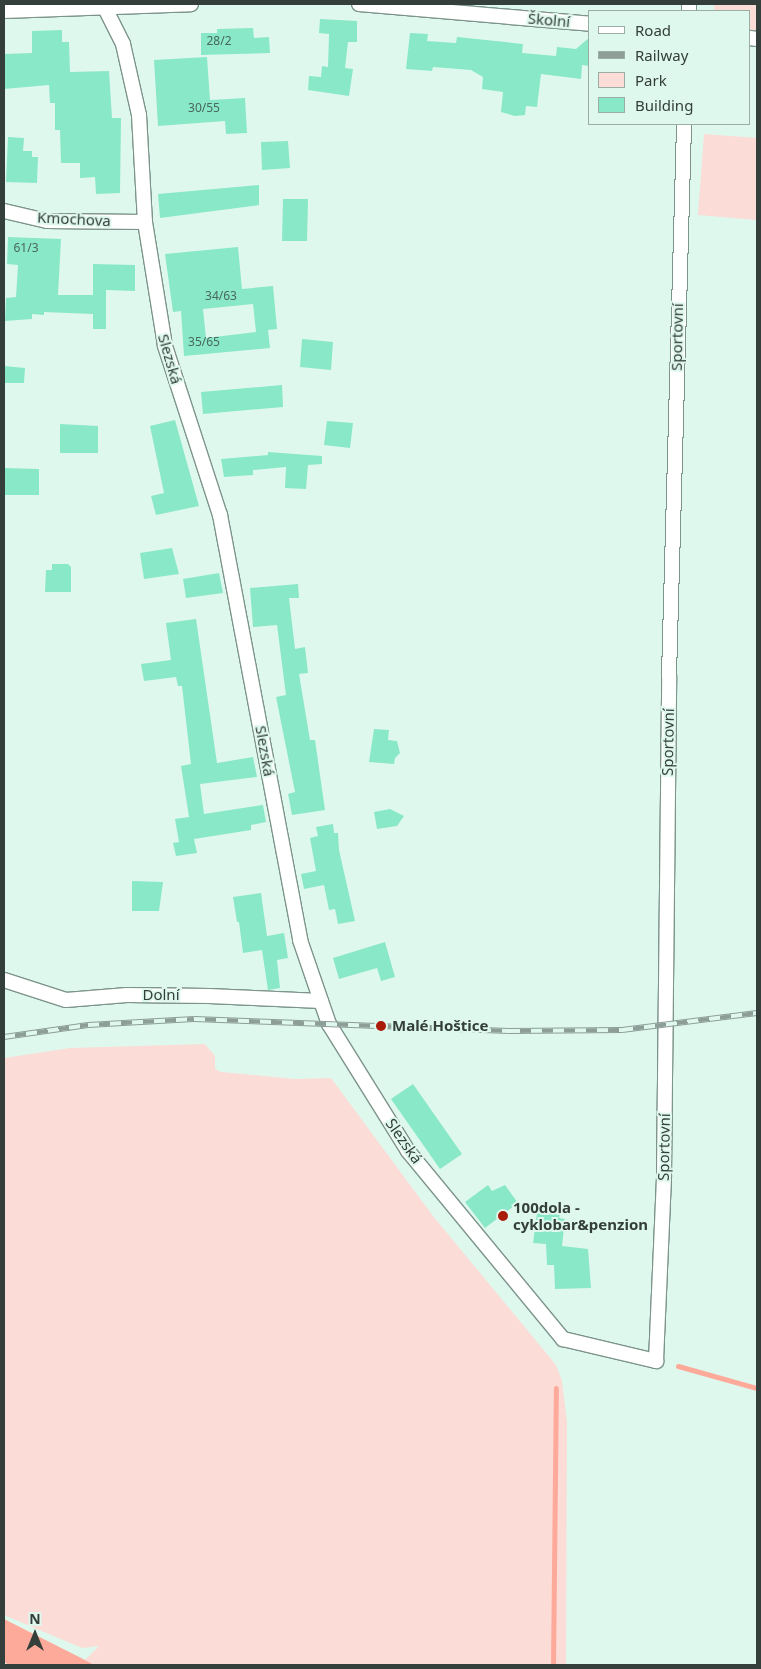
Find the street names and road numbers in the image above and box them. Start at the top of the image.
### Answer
street label: Školní [527,9,571,31]
street label: Kmochova [37,208,111,230]
street label: Sportovní [667,303,687,371]
street label: Slezská [154,332,186,386]
street label: Sportovní [658,708,678,776]
street label: Slezská [252,724,278,778]
street label: Dolní [142,986,180,1004]
street label: Sportovní [654,1113,674,1181]
street label: Slezská [382,1115,426,1167]

